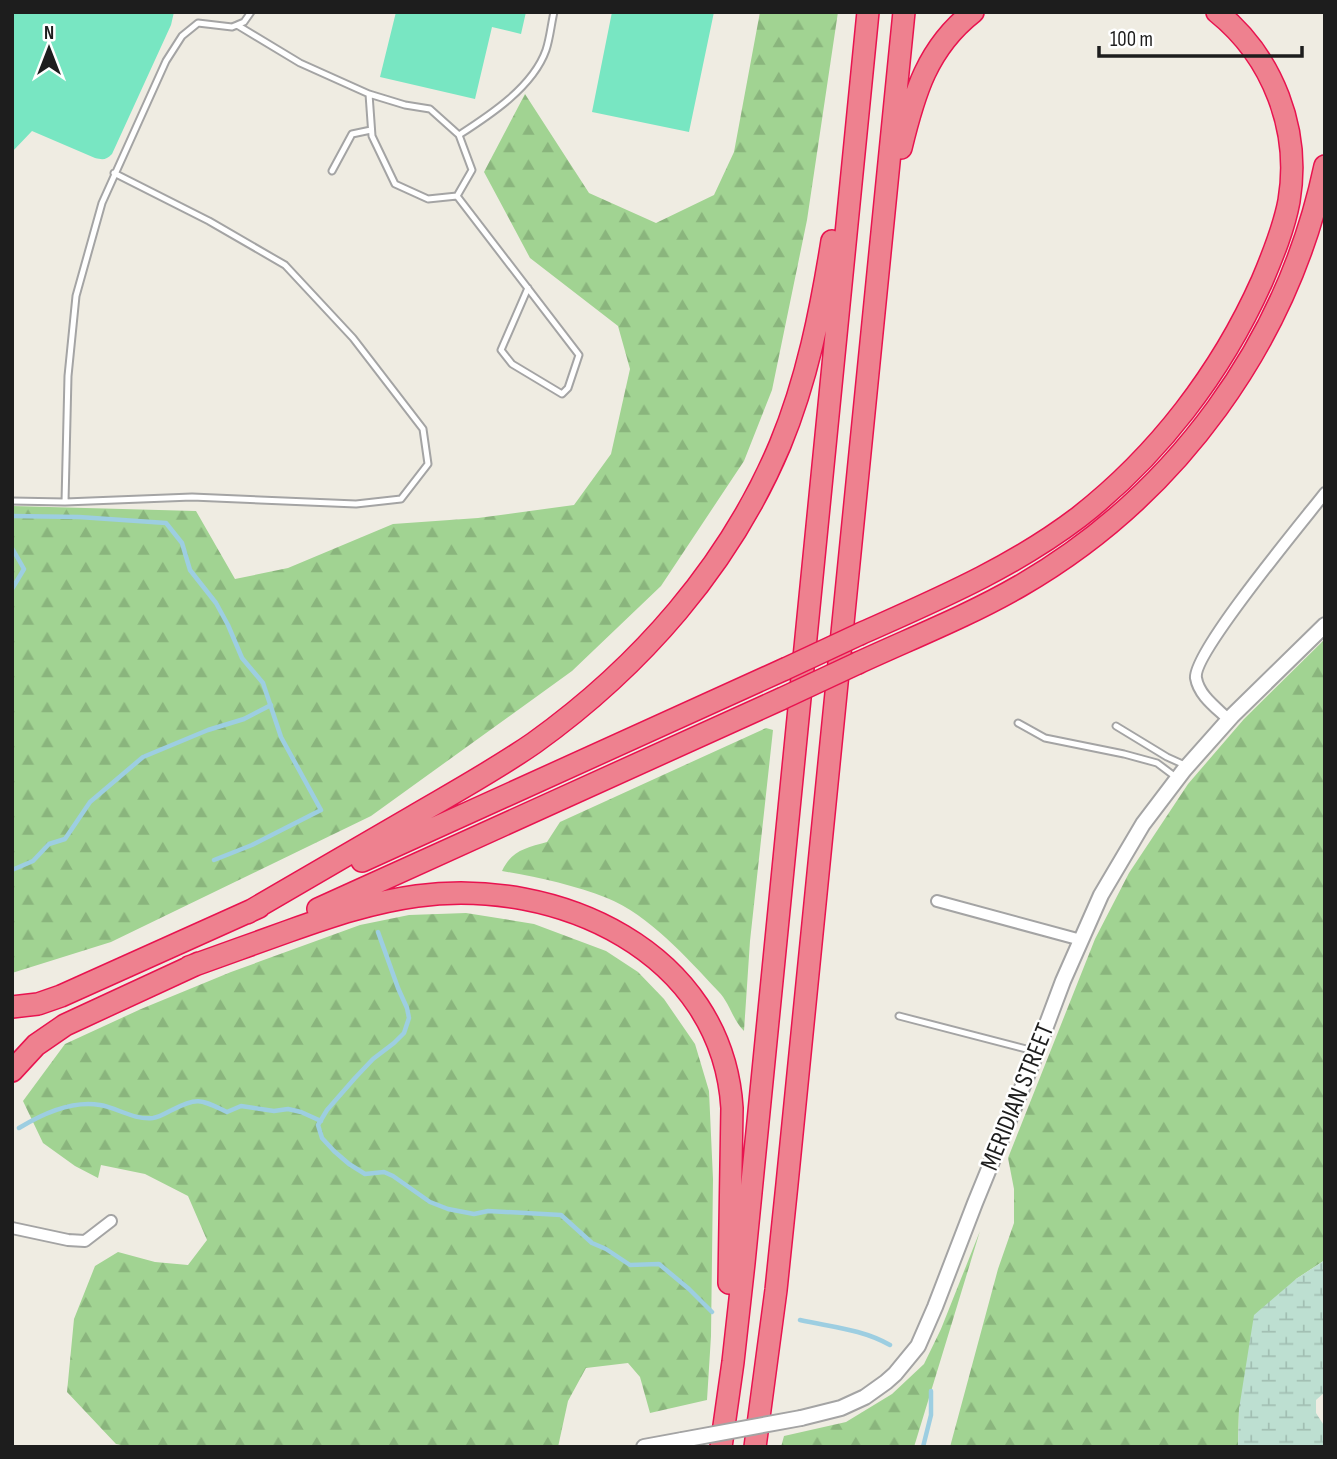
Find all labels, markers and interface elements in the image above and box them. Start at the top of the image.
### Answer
north arrow [14,14,84,84]
scale bar [1099,14,1302,58]
text: N [44,22,54,45]
text: 100 m [1110,27,1153,52]
street label: MERIDIAN STREET [975,1019,1061,1175]

